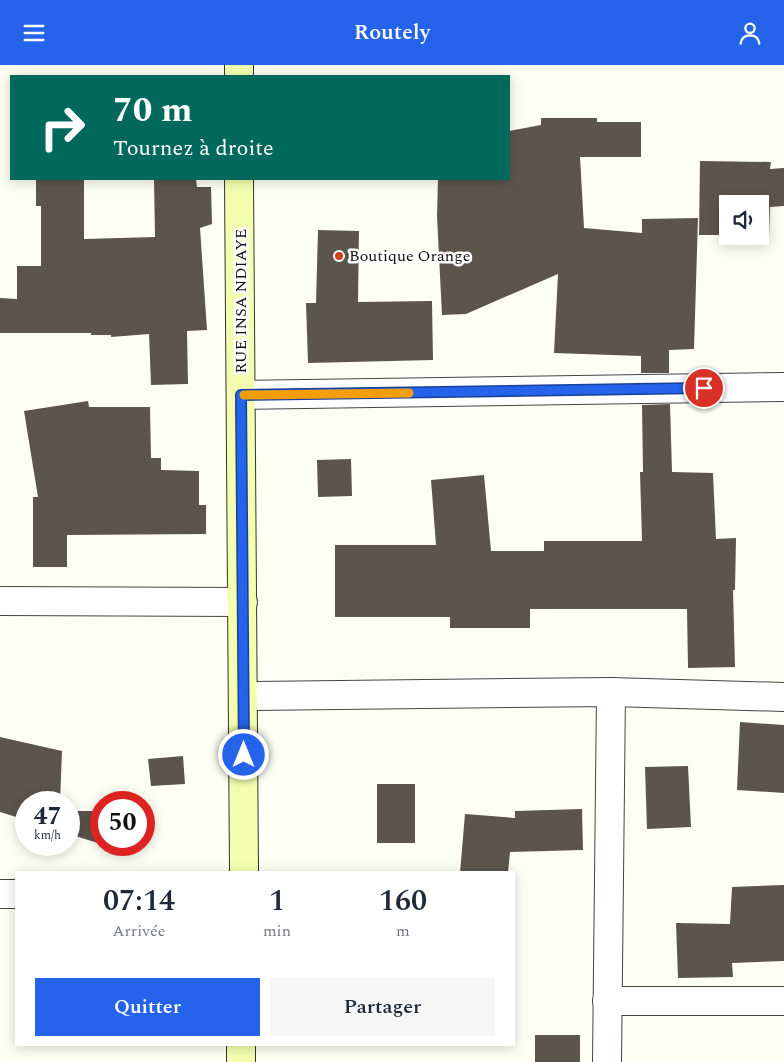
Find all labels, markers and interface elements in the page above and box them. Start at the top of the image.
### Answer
text: Routely [354,16,430,49]
icon: menu [20,19,48,47]
icon: person [736,19,764,47]
text: 70 m [113,84,193,137]
icon: right [30,95,95,160]
text: Tournez à droite [113,132,274,165]
map controls [719,195,769,245]
button: sound [719,195,769,245]
street label: RUE INSA NDIAYE [229,229,253,373]
place label: Boutique Orange [349,244,470,268]
marker: Boutique Orange [333,250,345,262]
pin [683,367,725,409]
icon: arrive [690,374,718,402]
position arrow [217,728,269,780]
speed limit sign: 50 [90,791,155,856]
text: 47 [33,798,62,836]
text: km/h [34,826,61,845]
text: 07:14 [103,878,175,924]
text: 1 [269,878,285,924]
text: 160 [379,878,427,924]
text: Arrivée [113,919,165,943]
text: min [263,919,291,943]
text: m [396,919,410,943]
button: Quitter [35,978,260,1036]
button: Partager [270,978,495,1036]

